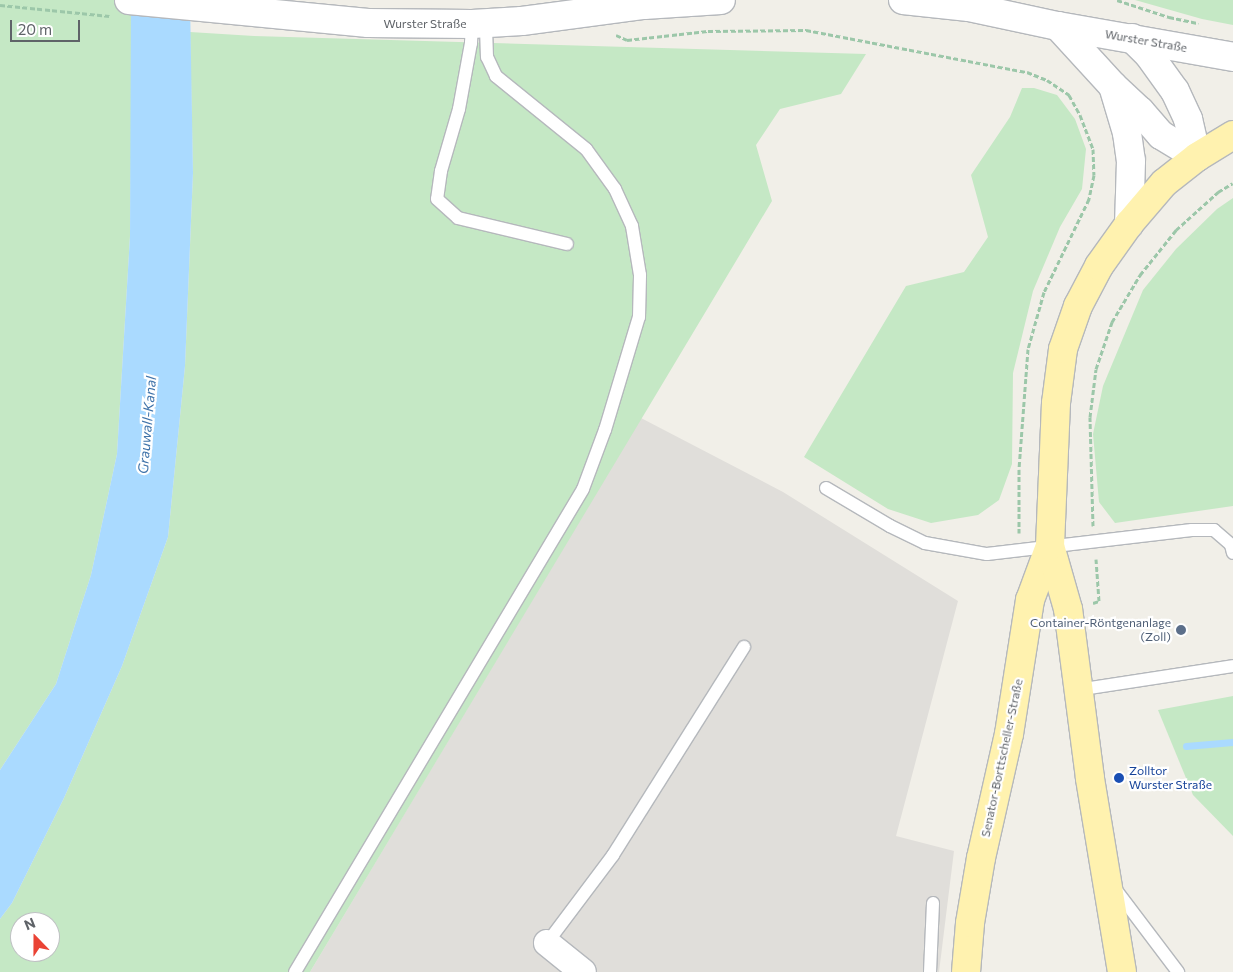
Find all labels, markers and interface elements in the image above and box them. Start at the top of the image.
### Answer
scale bar [12,10,82,42]
street label: Wurster Straße [383,17,467,31]
text: 20 m [18,20,52,38]
street label: Wurster Straße [1104,27,1188,55]
water label: Grauwall-Kanal [134,376,160,474]
place label: Container-Röntgenanlage (Zoll) [1030,616,1171,644]
marker: Container-Röntgenanlage (Zoll) [1175,624,1187,636]
street label: Senator-Borttscheller-Straße [978,678,1026,838]
place label: Zolltor Wurster Straße [1129,764,1212,792]
marker: Zolltor Wurster Straße [1113,772,1125,784]
north arrow [10,912,60,962]
text: N [22,914,38,933]

